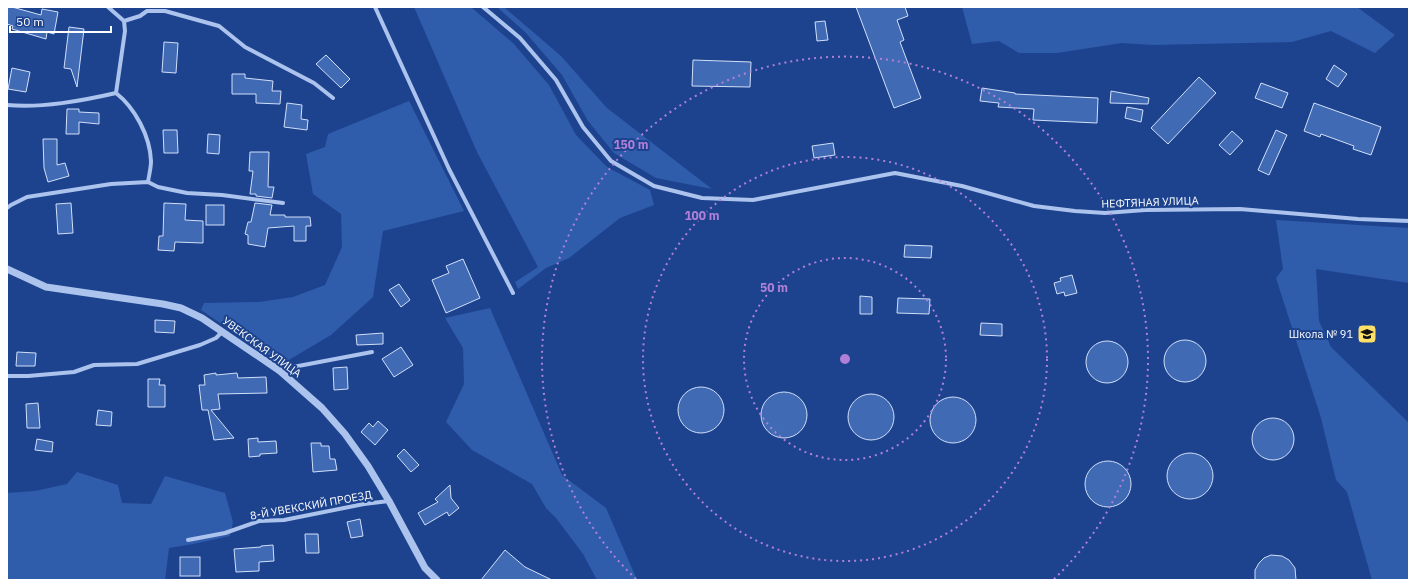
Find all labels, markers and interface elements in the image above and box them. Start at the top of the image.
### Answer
scale bar [10,8,111,34]
text: 50 m [16,14,44,29]
text: 150 m [613,137,649,152]
street label: НЕФТЯНАЯ УЛИЦА [1101,193,1199,211]
text: 100 m [684,208,720,223]
text: 50 m [760,280,788,295]
street label: УВЕКСКАЯ УЛИЦА [220,314,304,380]
school or university icon: Школа № 91 [1356,323,1378,345]
place label: Школа № 91 [1289,327,1353,341]
centre of rings [838,352,852,366]
street label: 8-Й УВЕКСКИЙ ПРОЕЗД [249,487,373,523]

